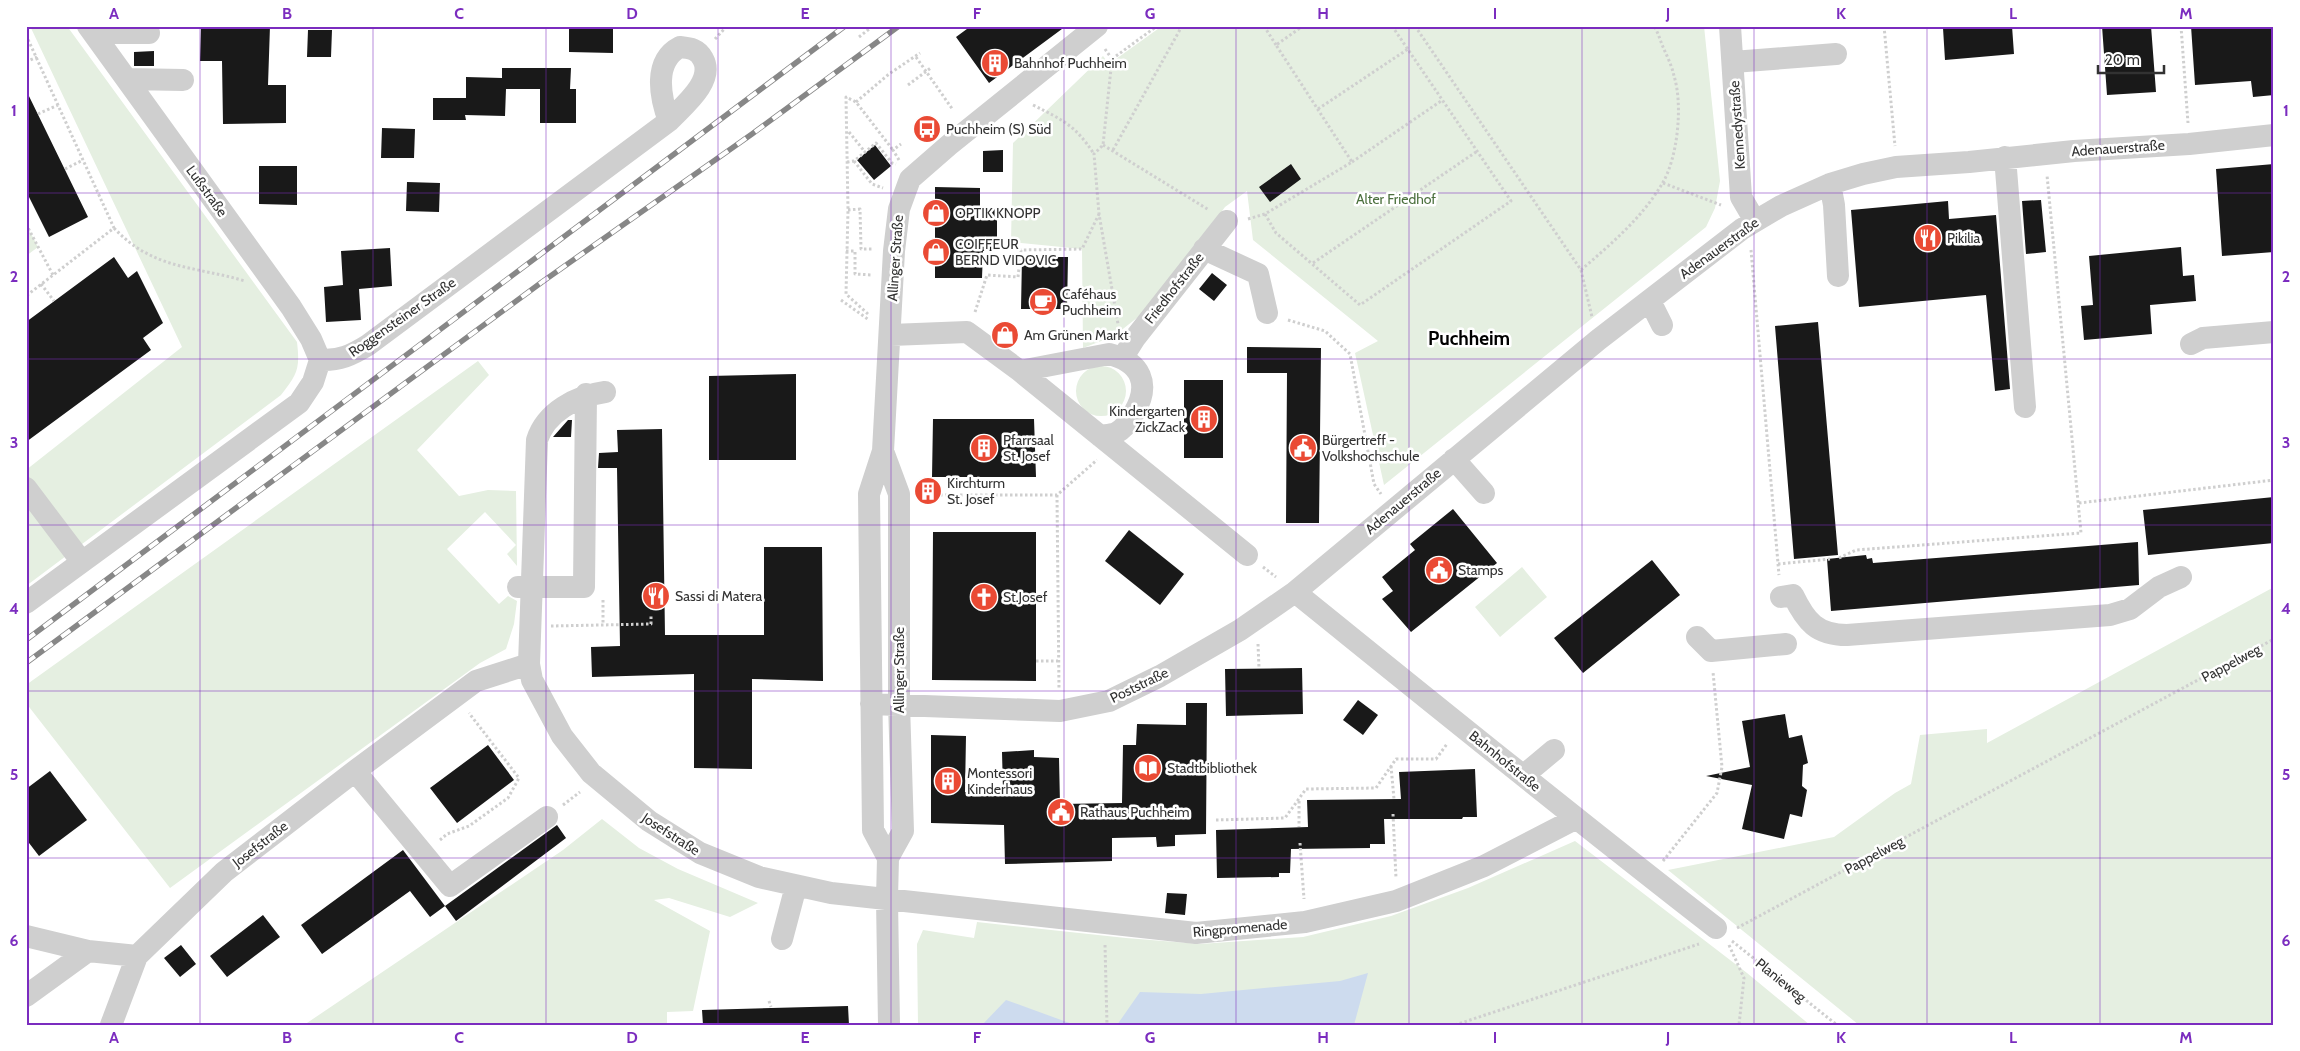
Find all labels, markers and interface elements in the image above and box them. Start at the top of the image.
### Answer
text: A [109,4,119,23]
text: B [282,4,292,23]
text: C [454,4,464,23]
text: D [626,4,638,23]
text: E [800,4,810,23]
text: F [973,4,982,23]
text: G [1145,4,1155,23]
text: H [1317,4,1329,23]
text: I [1493,4,1497,23]
text: J [1665,4,1670,23]
text: K [1836,4,1846,23]
text: L [2009,4,2017,23]
text: M [2179,4,2193,23]
scale bar [2098,42,2164,74]
building icon: Bahnhof Puchheim [980,48,1010,78]
text: 20 m [2105,51,2140,69]
place label: Bahnhof Puchheim [1014,54,1127,72]
street label: Kennedystraße [1725,80,1749,170]
text: 1 [11,101,17,120]
text: 1 [2283,101,2289,120]
bus stop icon: Puchheim (S) Süd [912,114,942,144]
place label: Puchheim (S) Süd [946,120,1051,138]
street label: Adenauerstraße [2071,136,2165,160]
street label: Lußstraße [182,162,232,220]
park label: Alter Friedhof [1356,190,1436,208]
shop icon: OPTIK KNOPP [921,198,951,228]
place label: OPTIK KNOPP [955,204,1040,222]
street label: Adenauerstraße [1676,213,1762,283]
street label: Allinger Straße [883,214,907,302]
restaurant icon: Pikilia [1913,223,1943,253]
place label: Pikilia [1947,229,1980,247]
place label: COIFFEUR BERND VIDOVIC [955,235,1057,269]
shop icon: COIFFEUR BERND VIDOVIC [921,237,951,267]
street label: Friedhofstraße [1141,249,1207,327]
text: 2 [10,267,18,286]
text: 2 [2282,267,2290,286]
street label: Roggensteiner Straße [345,273,459,361]
place label: Caféhaus Puchheim [1062,285,1121,319]
cafe icon: Caféhaus Puchheim [1028,287,1058,317]
shop icon: Am Grünen Markt [990,320,1020,350]
place label: Am Grünen Markt [1024,326,1129,344]
district label: Puchheim [1428,327,1510,350]
place label: Kindergarten ZickZack [1109,402,1186,436]
building icon: Kindergarten ZickZack [1189,404,1219,434]
place label: Pfarrsaal St. Josef [1003,431,1054,465]
place label: Bürgertreff - Volkshochschule [1322,431,1419,465]
text: 3 [10,433,18,452]
building icon: Pfarrsaal St. Josef [969,433,999,463]
public building icon: Bürgertreff - Volkshochschule [1288,433,1318,463]
text: 3 [2282,433,2290,452]
street label: Adenauerstraße [1361,464,1445,538]
place label: Kirchturm St. Josef [947,474,1005,508]
building icon: Kirchturm St. Josef [913,476,943,506]
public building icon: Stamps [1424,555,1454,585]
place label: Stamps [1458,561,1503,579]
restaurant icon: Sassi di Matera [641,581,671,611]
church icon: St.Josef [969,582,999,612]
place label: Sassi di Matera [675,587,763,605]
place label: St.Josef [1003,588,1048,606]
text: 4 [9,599,19,618]
text: 4 [2281,599,2291,618]
street label: Allinger Straße [890,627,908,713]
street label: Pappelweg [2198,639,2265,686]
street label: Poststraße [1107,663,1171,707]
street label: Bahnhofstraße [1465,727,1545,795]
library icon: Stadtbibliothek [1133,753,1163,783]
place label: Stadtbibliothek [1167,759,1258,777]
place label: Montessori Kinderhaus [967,764,1033,798]
text: 5 [10,765,18,784]
text: 5 [2282,765,2290,784]
building icon: Montessori Kinderhaus [933,766,963,796]
public building icon: Rathaus Puchheim [1046,797,1076,827]
place label: Rathaus Puchheim [1080,803,1189,821]
street label: Josefstraße [638,808,703,859]
street label: Josefstraße [228,817,291,872]
street label: Pappelweg [1841,831,1908,878]
street label: Ringpromenade [1192,915,1288,941]
text: 6 [10,931,19,950]
text: 6 [2282,931,2291,950]
street label: Planieweg [1752,954,1811,1007]
text: A [109,1028,119,1047]
text: B [282,1028,292,1047]
text: C [454,1028,464,1047]
text: D [626,1028,638,1047]
text: E [800,1028,810,1047]
text: F [973,1028,982,1047]
text: G [1145,1028,1155,1047]
text: H [1317,1028,1329,1047]
text: I [1493,1028,1497,1047]
text: J [1665,1028,1670,1047]
text: K [1836,1028,1846,1047]
text: L [2009,1028,2017,1047]
text: M [2179,1028,2193,1047]

